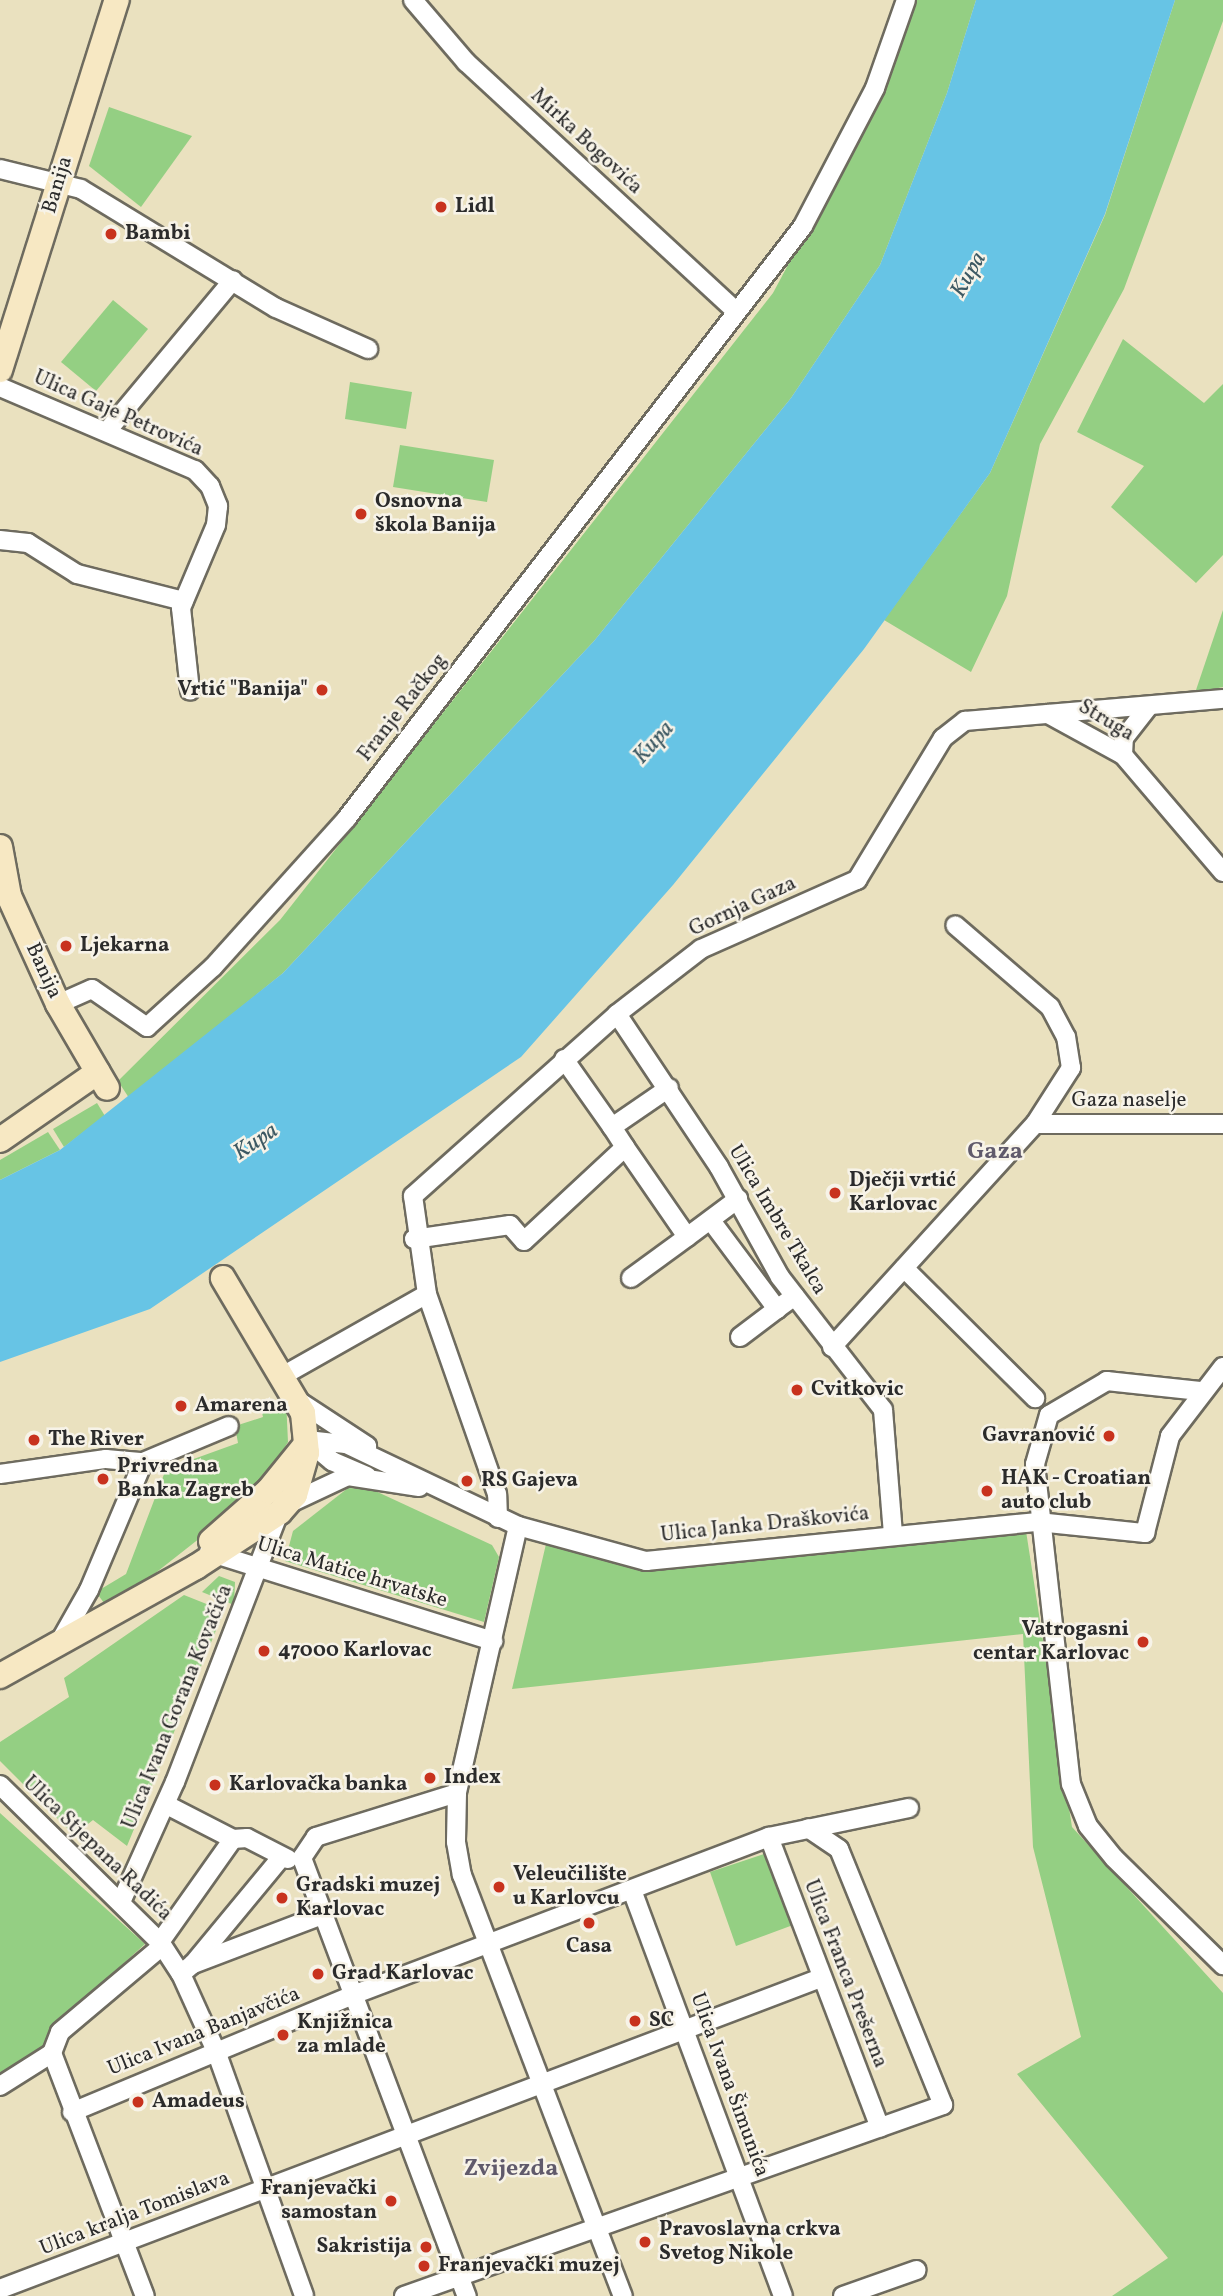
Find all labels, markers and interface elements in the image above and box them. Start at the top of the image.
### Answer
street label: Mirka Bogovića [525,84,647,200]
street label: Banija [37,153,79,217]
place label: Lidl [455,194,495,220]
marker: Lidl [433,199,449,215]
place label: Bambi [125,221,191,247]
marker: Bambi [103,226,119,242]
water label: Kupa [945,247,993,303]
street label: Ulica Gaje Petrovića [29,365,207,463]
place label: Osnovna škola Banija [375,489,496,539]
marker: Osnovna škola Banija [353,506,369,522]
street label: Franje Račkog [353,649,453,767]
place label: Vrtić "Banija" [177,677,308,703]
marker: Vrtić "Banija" [314,682,330,698]
street label: Struga [1073,695,1139,747]
water label: Kupa [628,716,680,770]
street label: Gornja Gaza [685,871,801,943]
place label: Ljekarna [80,933,169,959]
marker: Ljekarna [58,938,74,954]
street label: Banija [19,939,67,1003]
street label: Gaza naselje [1071,1088,1187,1114]
water label: Kupa [228,1117,284,1167]
district label: Gaza [967,1139,1023,1167]
street label: Ulica Imbre Tkalca [722,1140,832,1300]
place label: Dječji vrtić Karlovac [849,1168,956,1218]
marker: Dječji vrtić Karlovac [827,1185,843,1201]
place label: Cvitkovic [811,1377,904,1403]
marker: Cvitkovic [789,1382,805,1398]
place label: Amarena [195,1393,288,1419]
marker: Amarena [173,1398,189,1414]
place label: Gavranović [982,1423,1095,1449]
place label: The River [48,1427,144,1453]
marker: Gavranović [1101,1428,1117,1444]
marker: The River [26,1432,42,1448]
place label: Privredna Banka Zagreb [117,1454,254,1504]
place label: HAK - Croatian auto club [1001,1466,1152,1516]
place label: RS Gajeva [481,1468,578,1494]
marker: Privredna Banka Zagreb [95,1471,111,1487]
marker: RS Gajeva [459,1473,475,1489]
marker: HAK - Croatian auto club [979,1483,995,1499]
street label: Ulica Janka Draškovića [659,1502,871,1548]
street label: Ulica Matice hrvatske [254,1532,450,1614]
street label: Ulica Ivana Gorana Kovačića [117,1581,239,1833]
place label: Vatrogasni centar Karlovac [973,1617,1129,1667]
marker: Vatrogasni centar Karlovac [1135,1634,1151,1650]
place label: 47000 Karlovac [278,1638,431,1664]
marker: 47000 Karlovac [256,1643,272,1659]
place label: Index [444,1765,501,1791]
marker: Index [422,1770,438,1786]
street label: Ulica Stjepana Radića [17,1771,177,1927]
place label: Karlovačka banka [229,1772,407,1798]
marker: Karlovačka banka [207,1777,223,1793]
place label: Veleučilište u Karlovcu [513,1862,627,1912]
place label: Gradski muzej Karlovac [296,1873,440,1923]
street label: Ulica Franca Prešerna [797,1876,893,2072]
marker: Veleučilište u Karlovcu [491,1879,507,1895]
marker: Gradski muzej Karlovac [274,1890,290,1906]
marker: Casa [581,1915,597,1931]
place label: Casa [566,1934,612,1960]
place label: Grad Karlovac [332,1961,474,1987]
marker: Grad Karlovac [310,1966,326,1982]
street label: Ulica Ivana Banjavčića [104,1982,304,2082]
street label: Ulica Ivana Šimunića [684,1990,774,2180]
place label: SC [649,2008,674,2034]
place label: Knjižnica za mlade [297,2010,393,2060]
marker: SC [627,2013,643,2029]
marker: Knjižnica za mlade [275,2027,291,2043]
place label: Amadeus [152,2089,245,2115]
marker: Amadeus [130,2094,146,2110]
district label: Zvijezda [464,2156,558,2184]
street label: Ulica kralja Tomislava [36,2166,234,2262]
place label: Franjevački samostan [261,2176,377,2226]
marker: Franjevački samostan [383,2193,399,2209]
place label: Pravoslavna crkva Svetog Nikole [659,2217,841,2267]
place label: Sakristija [316,2234,412,2260]
marker: Pravoslavna crkva Svetog Nikole [637,2234,653,2250]
marker: Sakristija [418,2239,434,2255]
place label: Franjevački muzej [438,2253,619,2279]
marker: Franjevački muzej [416,2258,432,2274]

